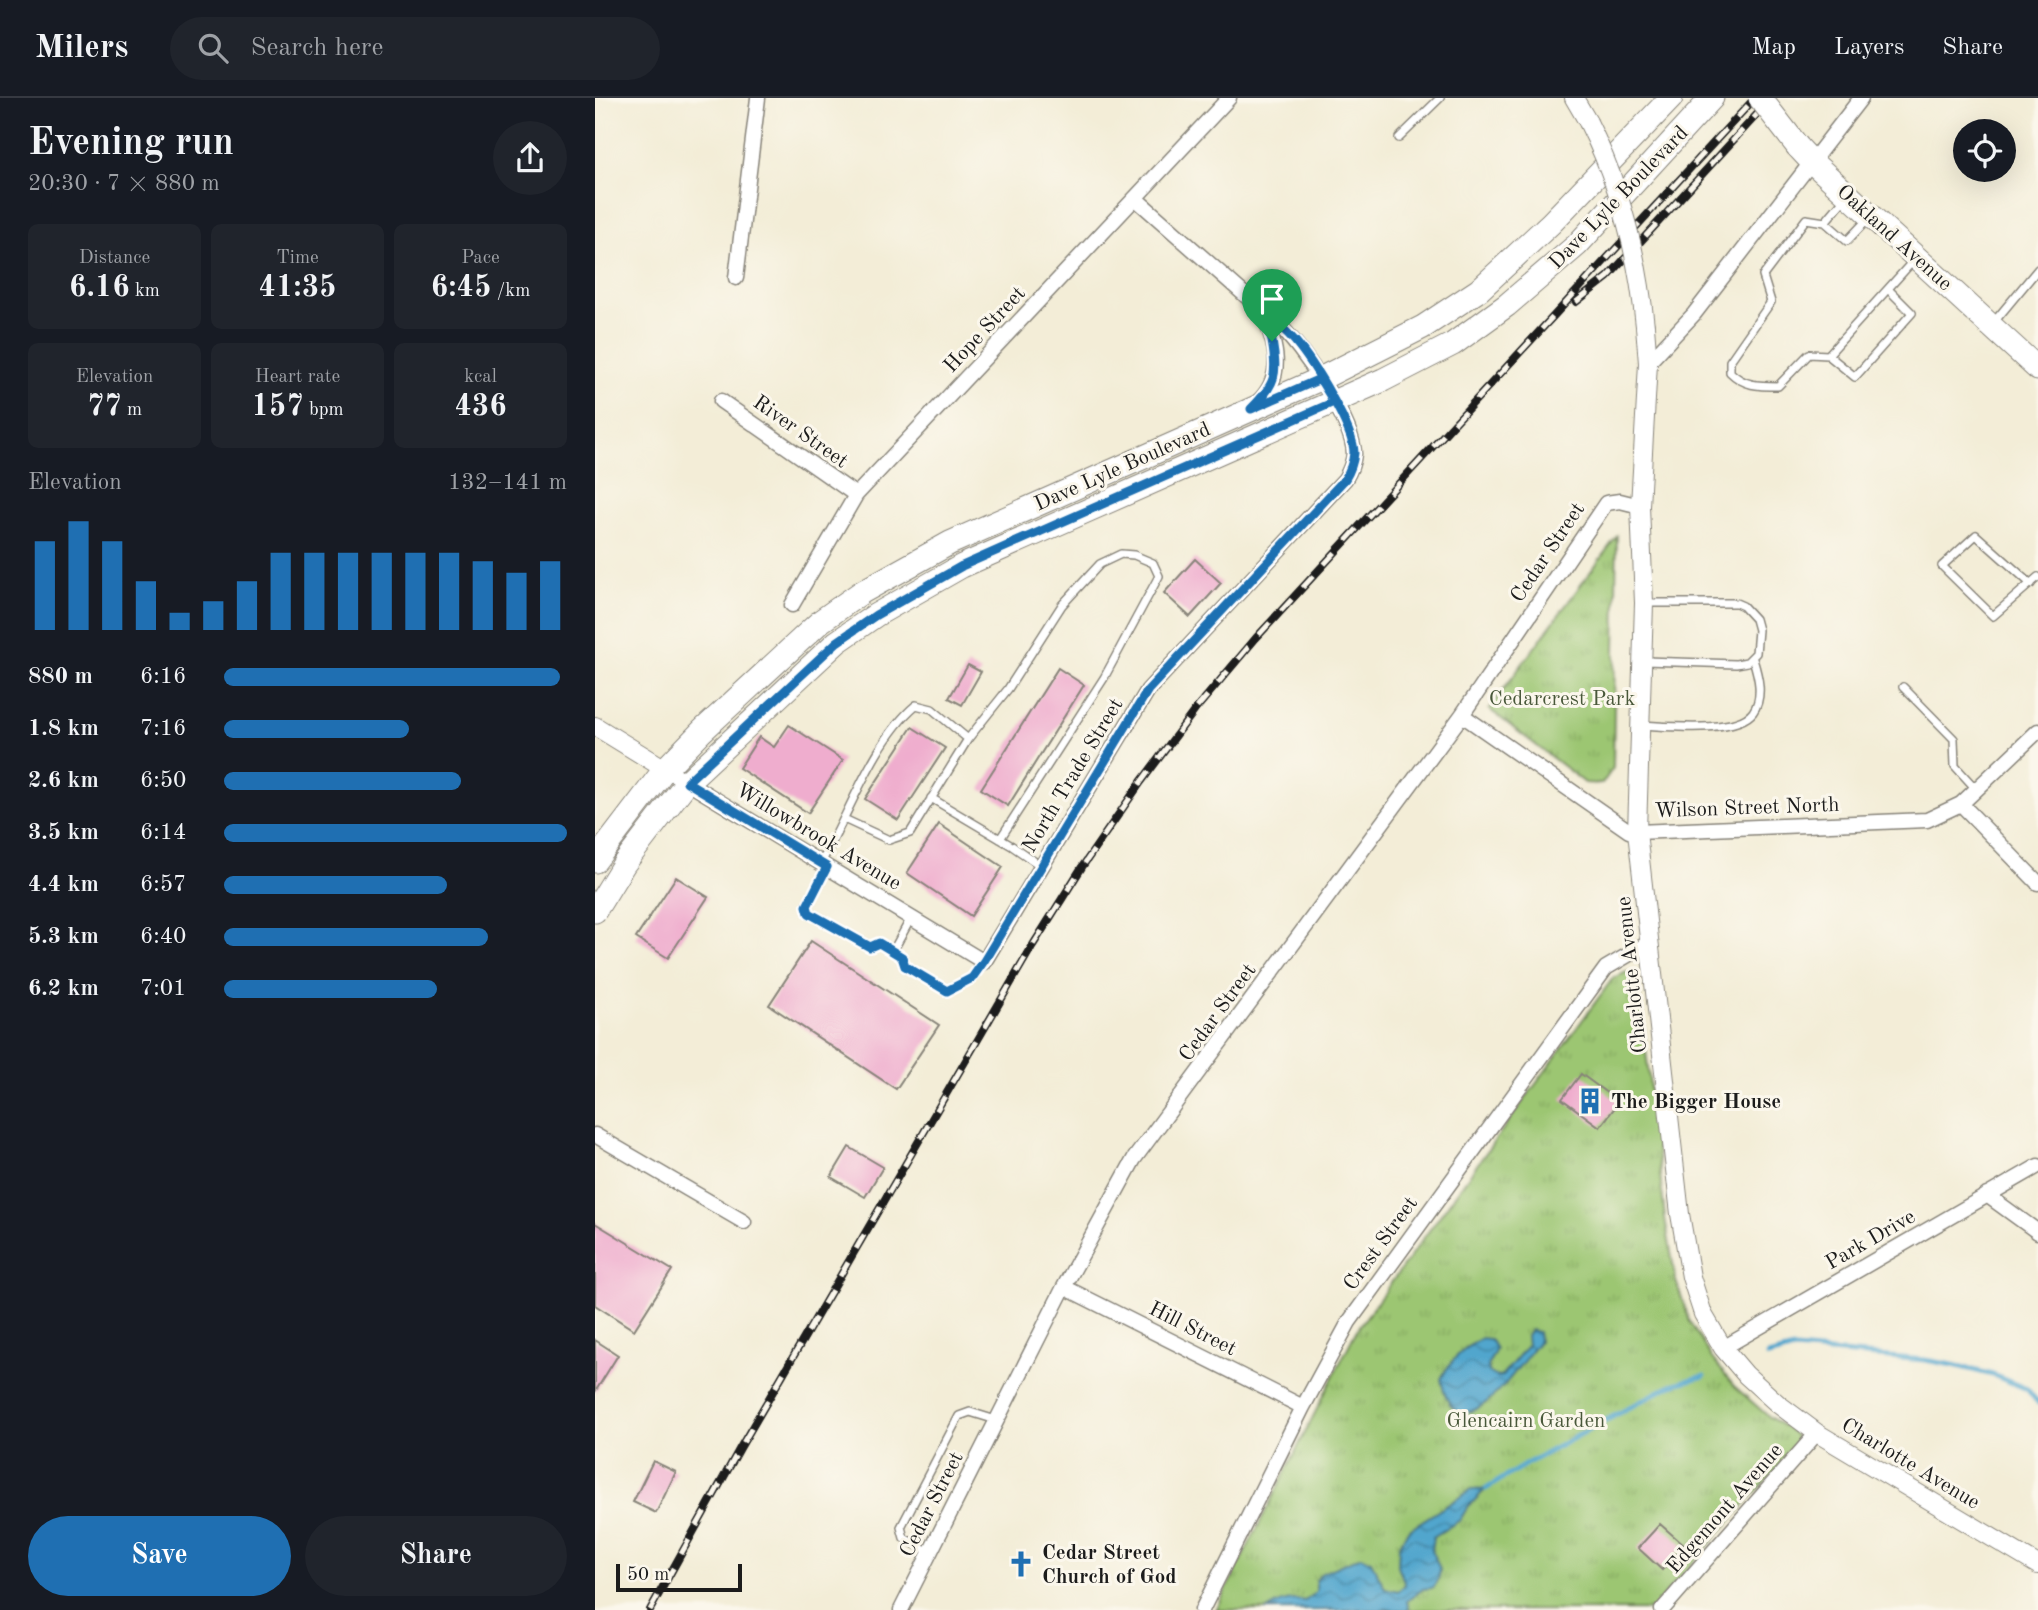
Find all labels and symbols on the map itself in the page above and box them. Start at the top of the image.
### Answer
street label: Dave Lyle Boulevard [1546,122,1693,274]
street label: Oakland Avenue [1832,181,1956,295]
pin [1242,269,1302,341]
street label: Hope Street [940,283,1030,377]
street label: River Street [749,392,851,473]
street label: Dave Lyle Boulevard [1032,419,1214,516]
street label: Cedar Street [1507,499,1589,606]
park label: Cedarcrest Park [1489,689,1635,710]
street label: North Trade Street [1019,695,1128,857]
street label: Willowbrook Avenue [732,780,904,895]
street label: Wilson Street North [1654,795,1840,822]
street label: Charlotte Avenue [1614,895,1651,1054]
street label: Cedar Street [1176,960,1261,1066]
building icon: The Bigger House [1575,1086,1605,1116]
place label: The Bigger House [1611,1092,1781,1113]
street label: Crest Street [1340,1193,1422,1295]
street label: Park Drive [1822,1206,1919,1274]
street label: Hill Street [1145,1298,1239,1360]
park label: Glencairn Garden [1447,1411,1605,1432]
street label: Charlotte Avenue [1837,1415,1983,1514]
street label: Edgemont Avenue [1663,1440,1787,1578]
street label: Cedar Street [897,1449,968,1561]
place label: Cedar Street Church of God [1042,1543,1177,1588]
church icon: Cedar Street Church of God [1006,1549,1036,1579]
scale bar [616,1561,742,1593]

